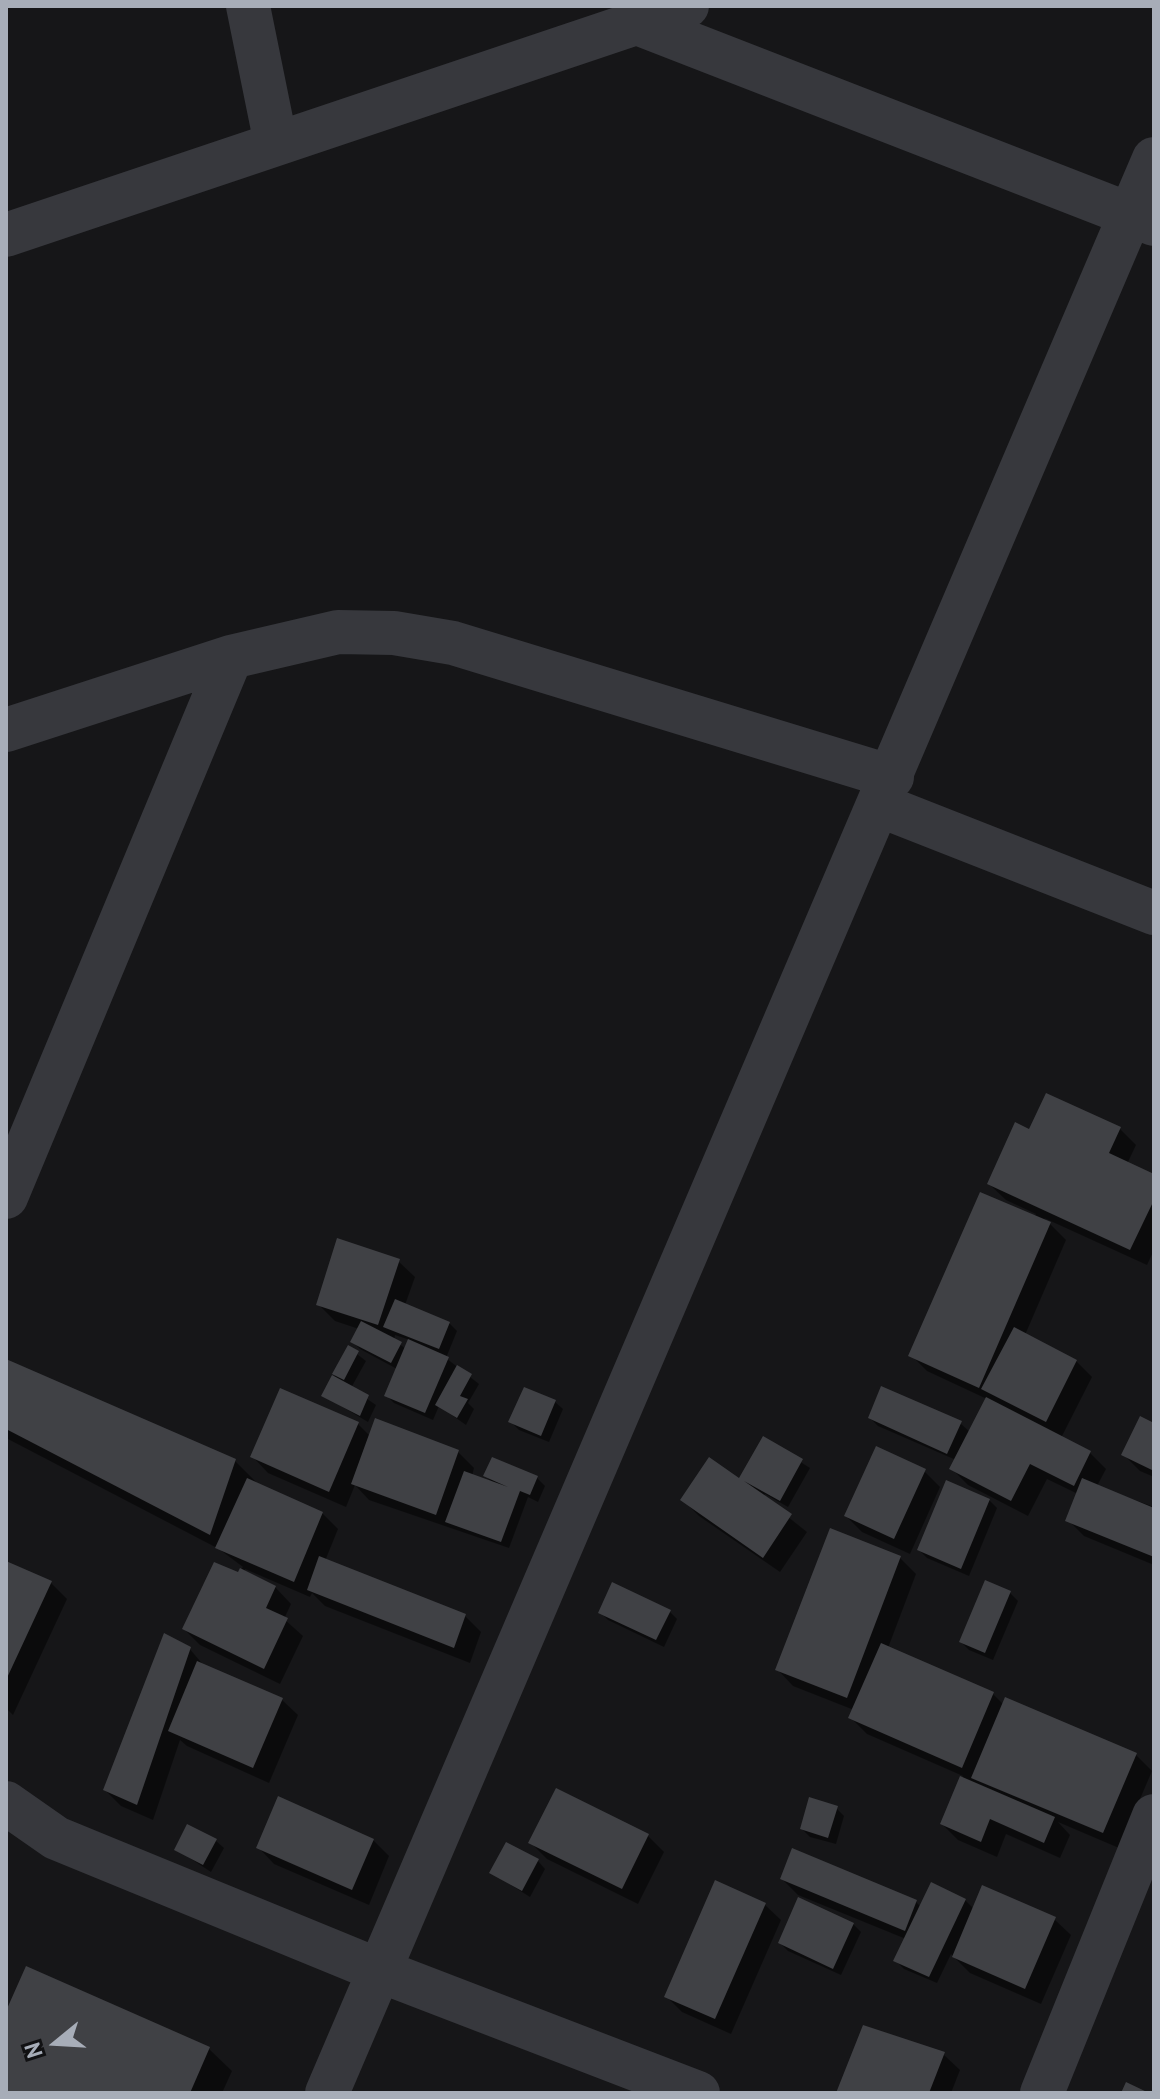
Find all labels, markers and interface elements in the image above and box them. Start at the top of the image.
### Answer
north arrow [16,2003,96,2083]
text: N [18,2039,49,2062]

